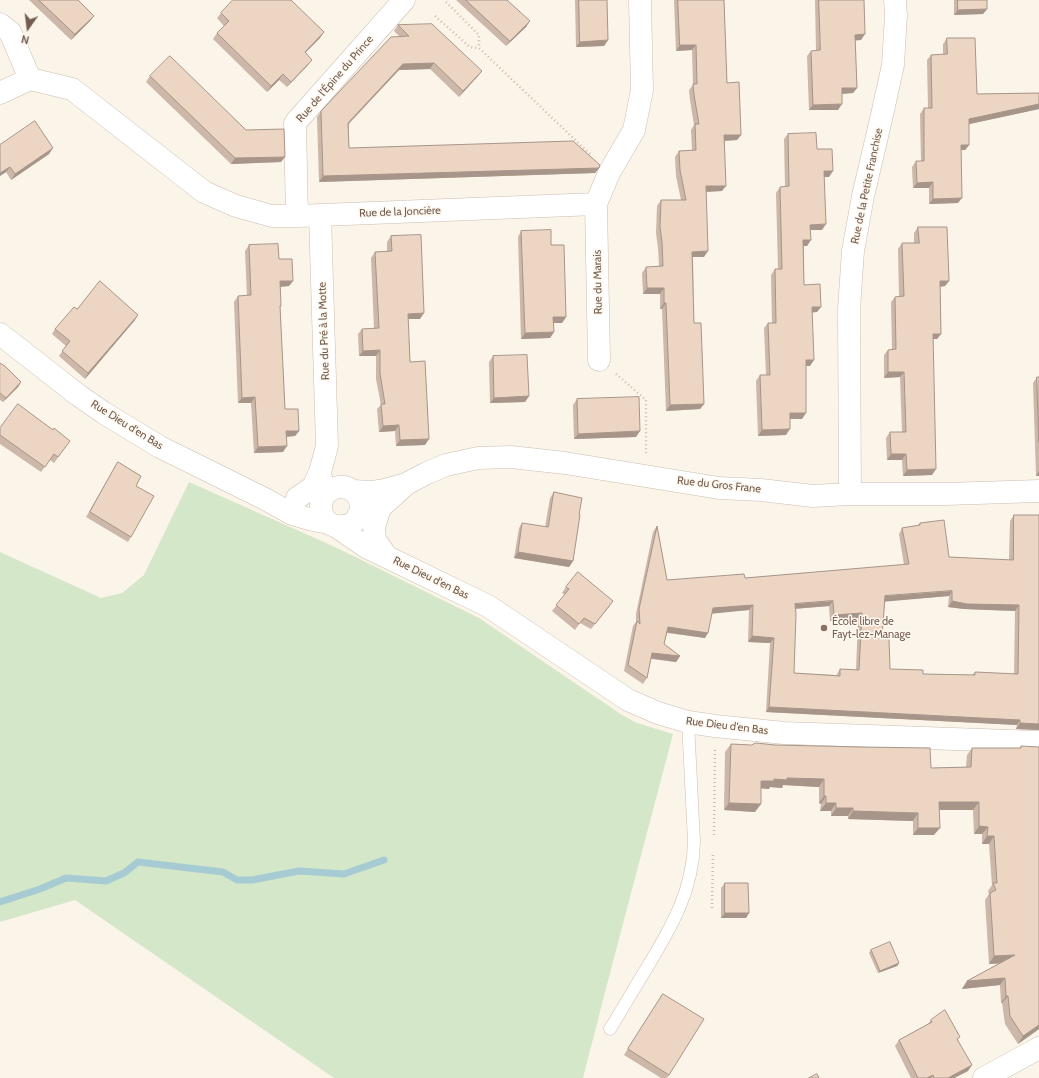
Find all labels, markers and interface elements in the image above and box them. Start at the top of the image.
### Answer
north arrow [8,8,48,48]
text: N [20,32,31,47]
street label: Rue de l'Épine du Prince [294,33,376,125]
street label: Rue de la Petite Franchise [848,127,886,245]
street label: Rue de la Joncière [359,204,441,220]
street label: Rue du Marais [591,250,605,314]
street label: Rue du Pré à la Motte [316,282,332,380]
street label: Rue Dieu d'en Bas [88,397,166,453]
street label: Rue du Gros Frane [676,474,762,496]
street label: Rue Dieu d'en Bas [391,554,471,602]
place label: École libre de Fayt-lez-Manage [832,615,911,641]
marker: École libre de Fayt-lez-Manage [819,623,829,633]
street label: Rue Dieu d'en Bas [685,714,769,738]

